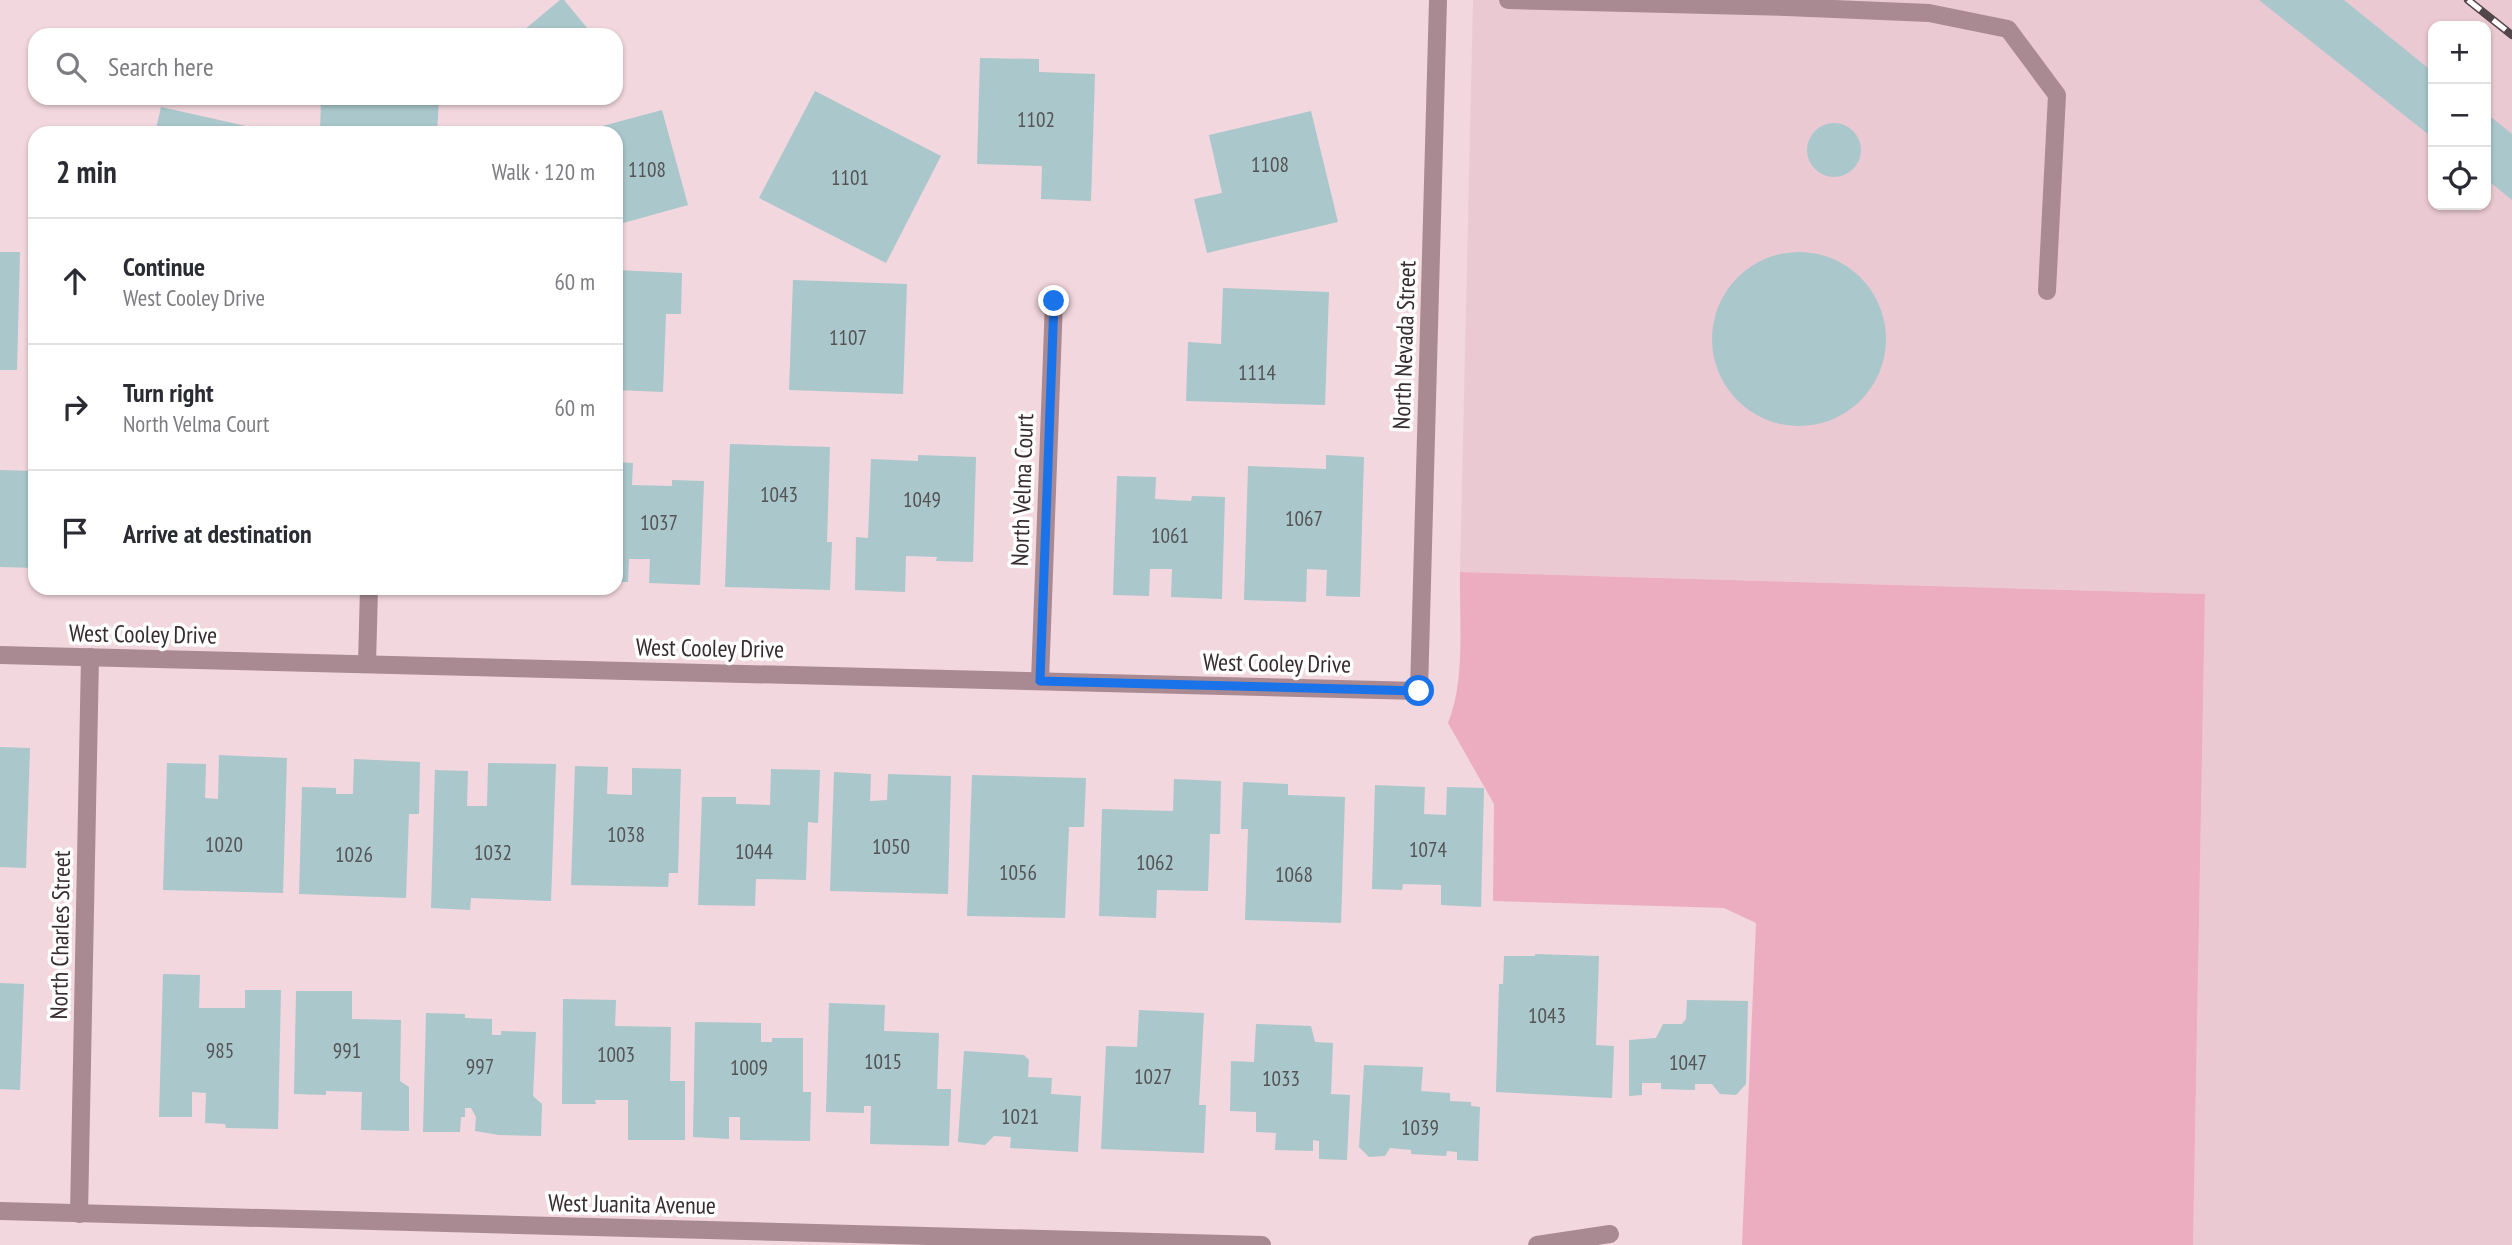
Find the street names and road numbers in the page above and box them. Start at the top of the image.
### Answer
street label: North Nevada Street [1386,260,1422,430]
street label: North Velma Court [1004,413,1040,567]
street label: West Cooley Drive [69,617,217,651]
street label: West Cooley Drive [636,631,784,665]
street label: West Cooley Drive [1203,646,1351,680]
street label: North Charles Street [43,850,77,1020]
street label: West Juanita Avenue [548,1187,716,1221]

